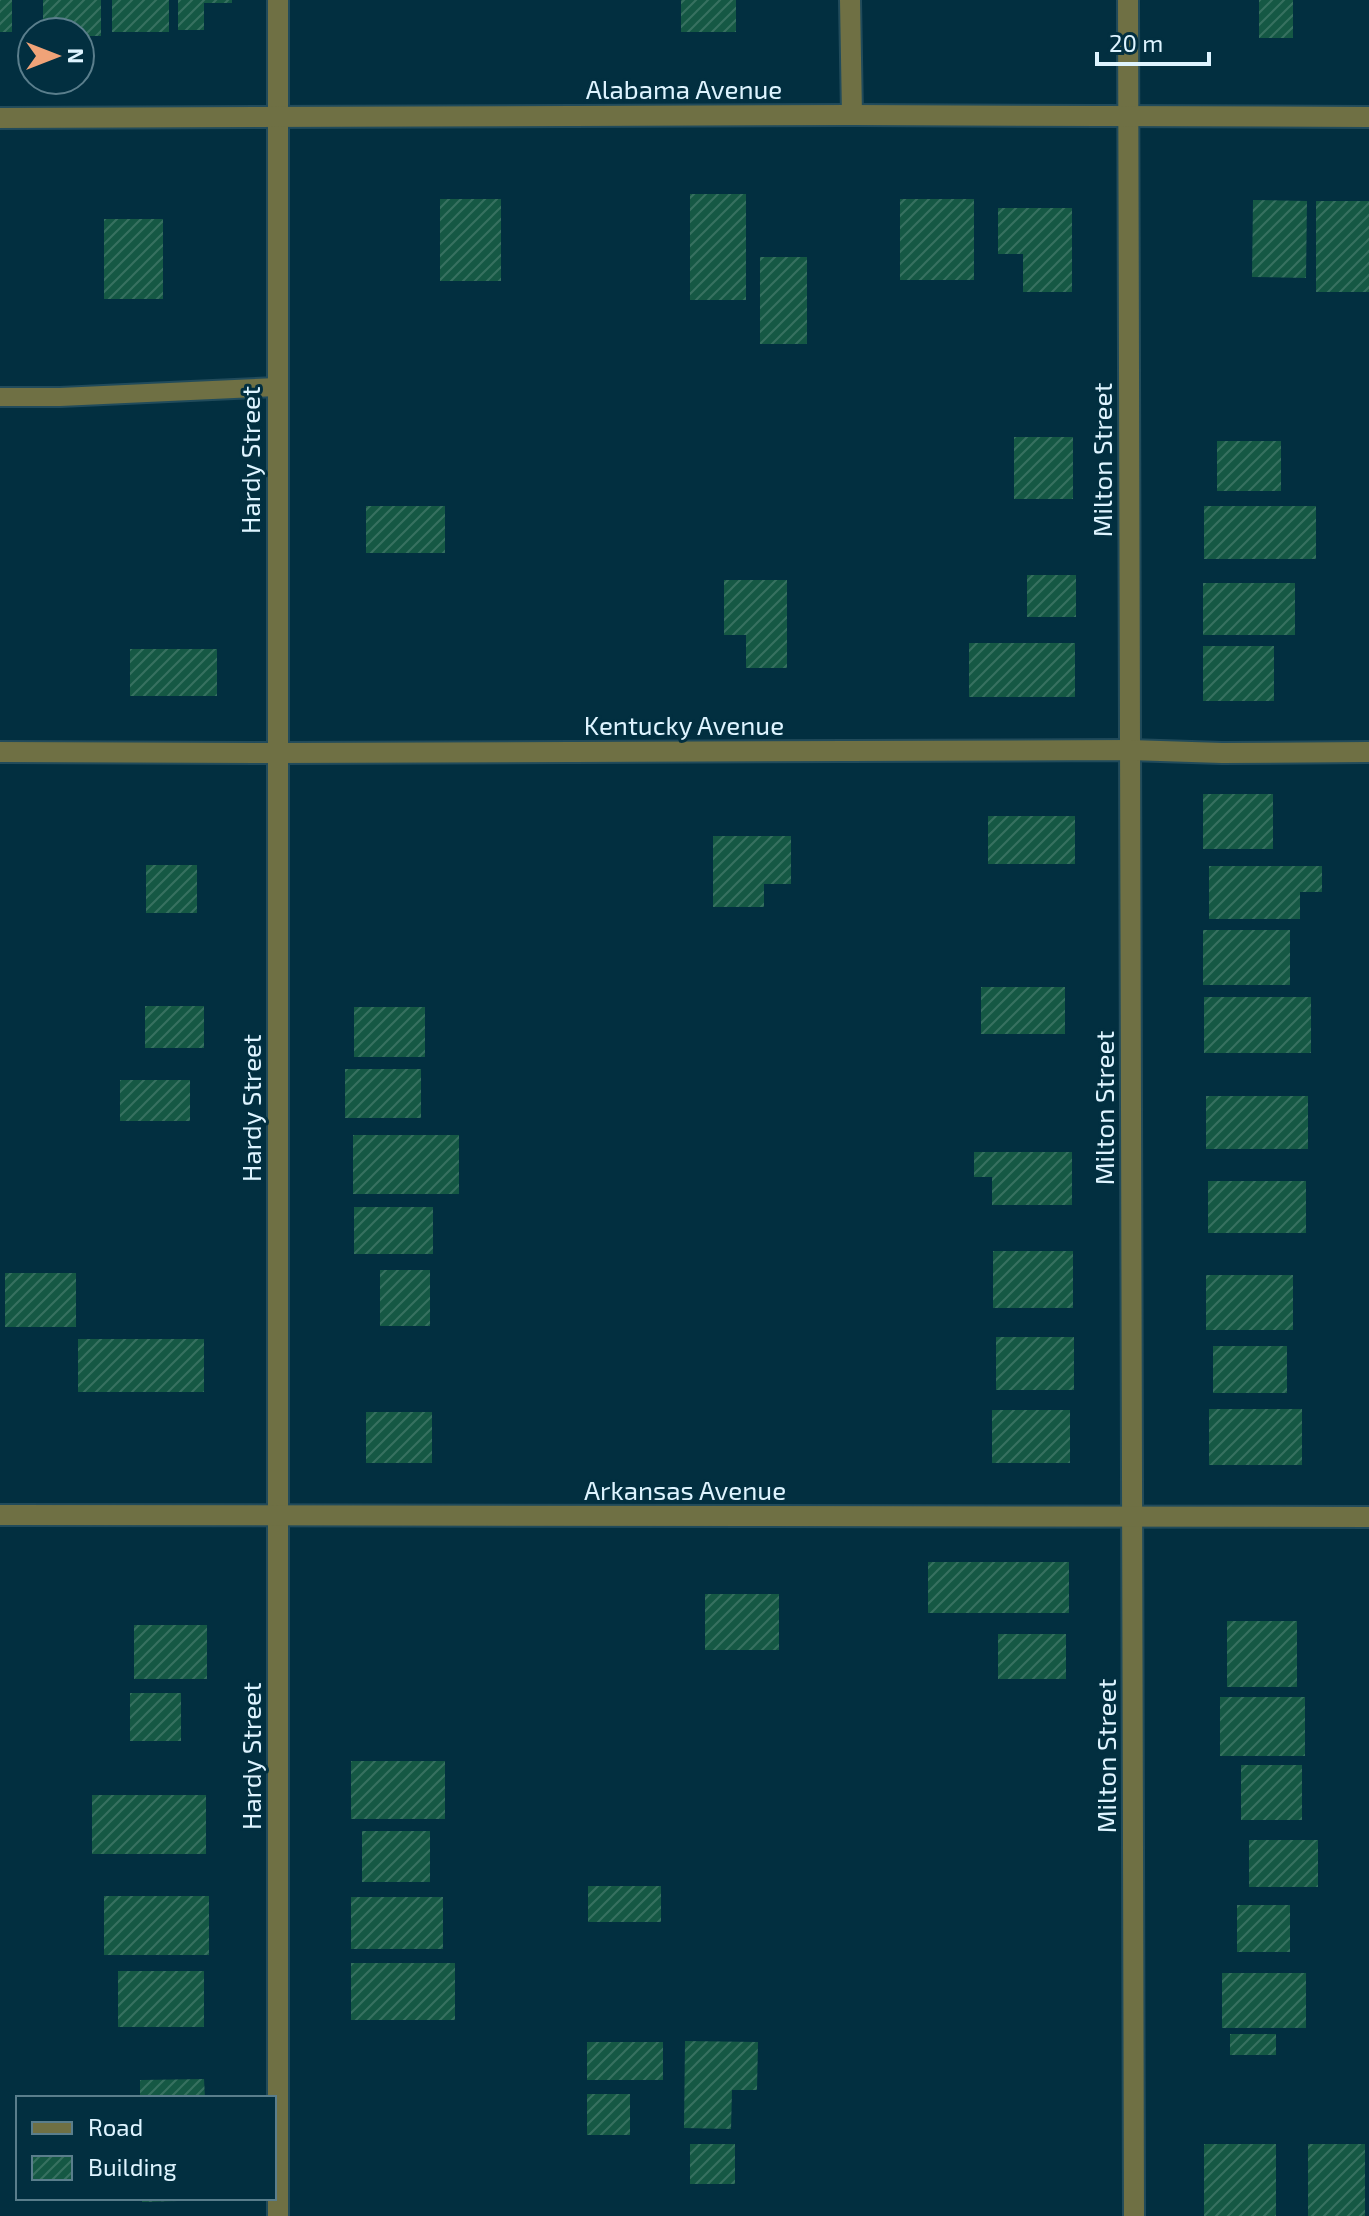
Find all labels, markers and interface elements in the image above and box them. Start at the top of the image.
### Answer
north arrow [16,16,96,96]
scale bar [1097,16,1209,66]
text: 20 m [1109,28,1163,57]
text: N [64,48,90,64]
street label: Alabama Avenue [586,73,782,104]
street label: Milton Street [1086,383,1117,537]
street label: Hardy Street [234,386,265,534]
street label: Kentucky Avenue [584,709,784,740]
street label: Milton Street [1088,1031,1119,1185]
street label: Hardy Street [235,1034,266,1182]
street label: Arkansas Avenue [584,1474,786,1505]
street label: Milton Street [1090,1679,1121,1833]
street label: Hardy Street [235,1682,266,1830]
legend [16,2096,276,2200]
text: Road [88,2112,143,2141]
text: Building [88,2152,177,2181]

